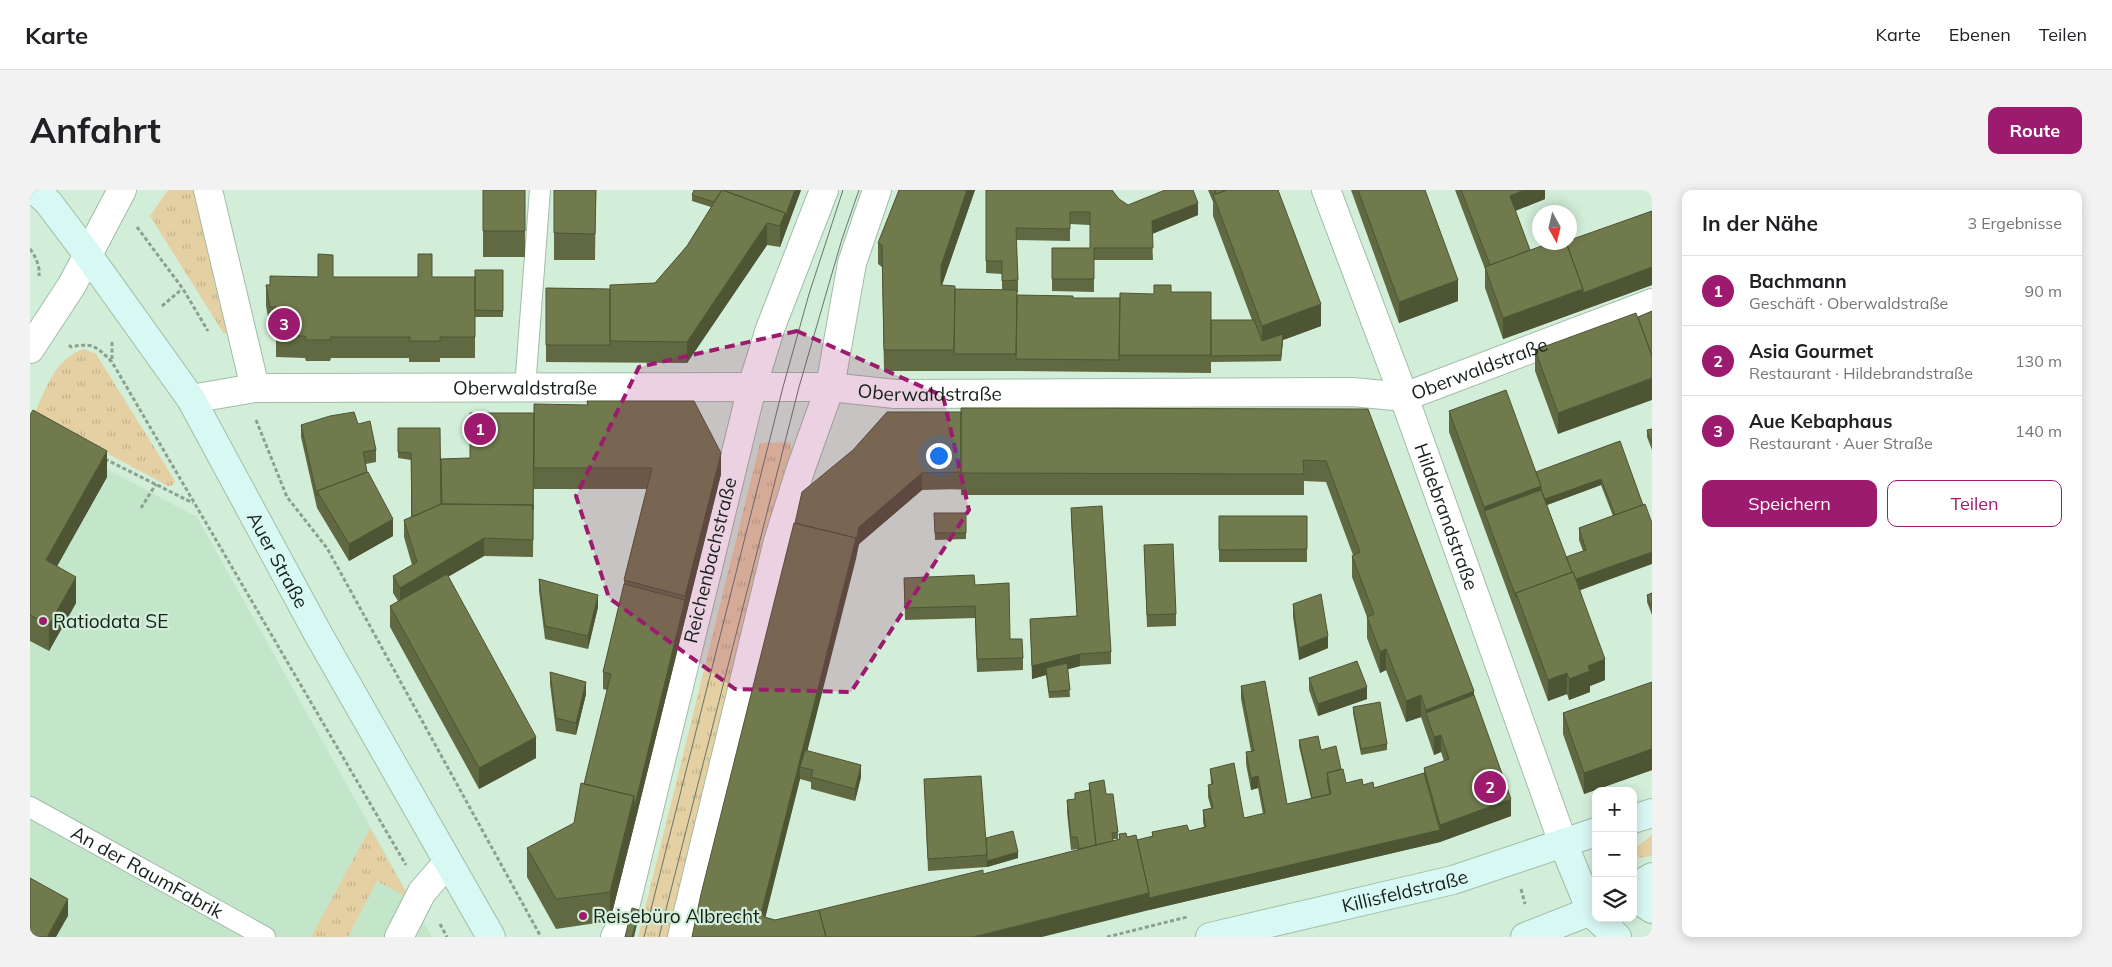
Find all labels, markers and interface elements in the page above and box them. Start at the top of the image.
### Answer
text: Karte [25,20,88,50]
text: Karte [1875,23,1921,46]
text: Ebenen [1949,23,2011,46]
text: Teilen [2039,23,2087,46]
button: Route [1988,107,2082,154]
text: Anfahrt [30,108,161,152]
north arrow [1532,205,1577,250]
text: In der Nähe [1702,210,1818,236]
text: 3 Ergebnisse [1967,213,2062,233]
text: Bachmann [1749,269,1847,293]
text: 1 [1713,281,1723,301]
text: 90 m [2025,281,2062,301]
text: Geschäft · Oberwaldstraße [1749,293,1948,313]
pin: 3 [268,305,300,343]
street label: Oberwaldstraße [1408,332,1551,405]
text: Asia Gourmet [1749,339,1873,363]
text: 2 [1713,351,1723,371]
text: 130 m [2015,351,2062,371]
text: Restaurant · Hildebrandstraße [1749,363,1973,383]
street label: Oberwaldstraße [453,375,597,400]
street label: Oberwaldstraße [857,378,1002,406]
text: Aue Kebaphaus [1749,409,1892,433]
pin: 1 [464,410,496,448]
text: 3 [1713,421,1723,441]
text: 140 m [2015,421,2062,441]
text: Restaurant · Auer Straße [1749,433,1933,453]
street label: Hildebrandstraße [1409,440,1484,593]
your location [926,443,952,469]
street label: Reichenbachstraße [678,475,742,645]
button: Speichern [1702,480,1877,527]
button: Teilen [1887,480,2062,527]
street label: Auer Straße [242,507,314,612]
place label: Ratiodata SE [53,609,168,633]
marker: Ratiodata SE [37,615,49,627]
pin: 2 [1474,768,1506,806]
map controls [1592,787,1637,922]
button: + [1592,787,1637,832]
street label: An der RaumFabrik [67,820,228,924]
button: − [1592,832,1637,877]
street label: Killisfeldstraße [1339,864,1471,918]
button: layers [1592,877,1637,922]
place label: Reisebüro Albrecht [593,904,760,928]
marker: Reisebüro Albrecht [577,910,589,922]

